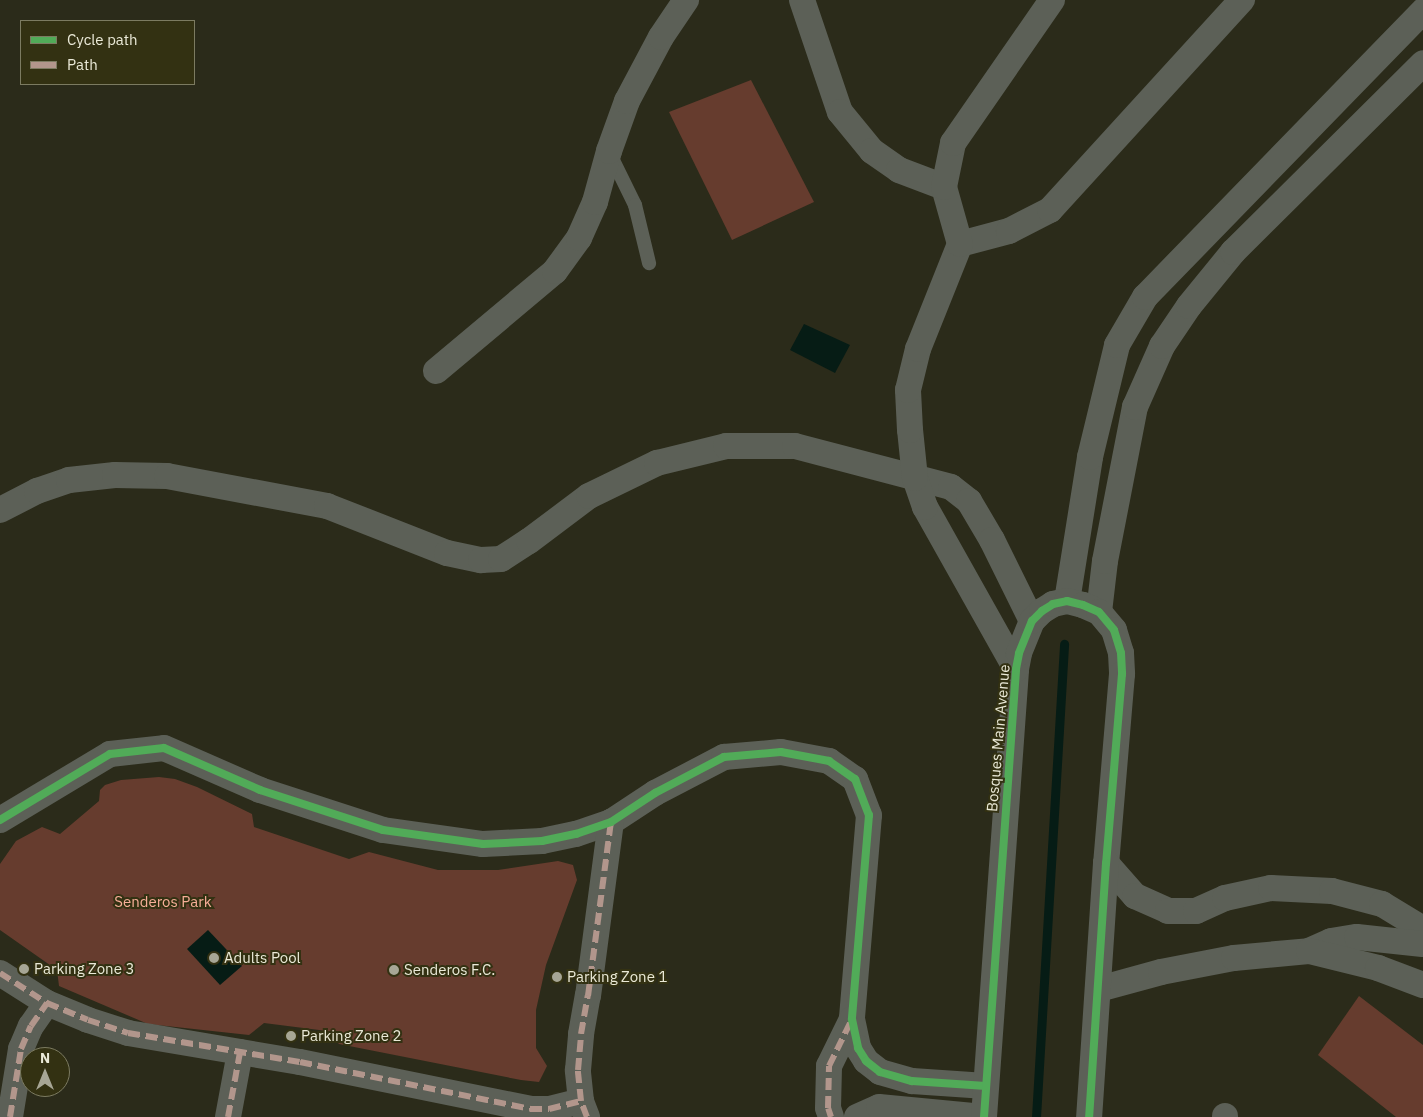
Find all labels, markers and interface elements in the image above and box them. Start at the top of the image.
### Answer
legend [20,20,195,85]
text: Cycle path [67,30,138,49]
text: Path [67,55,98,74]
street label: Bosques Main Avenue [983,664,1013,812]
park label: Senderos Park [114,893,212,911]
place label: Adults Pool [224,949,301,967]
marker: Adults Pool [208,952,220,964]
place label: Parking Zone 3 [34,960,134,978]
place label: Senderos F.C. [404,961,495,979]
marker: Parking Zone 3 [18,963,30,975]
marker: Senderos F.C. [388,964,400,976]
place label: Parking Zone 1 [567,968,667,986]
marker: Parking Zone 1 [551,971,563,983]
place label: Parking Zone 2 [301,1027,401,1045]
marker: Parking Zone 2 [285,1030,297,1042]
north arrow [20,1047,70,1097]
text: N [40,1049,50,1067]

